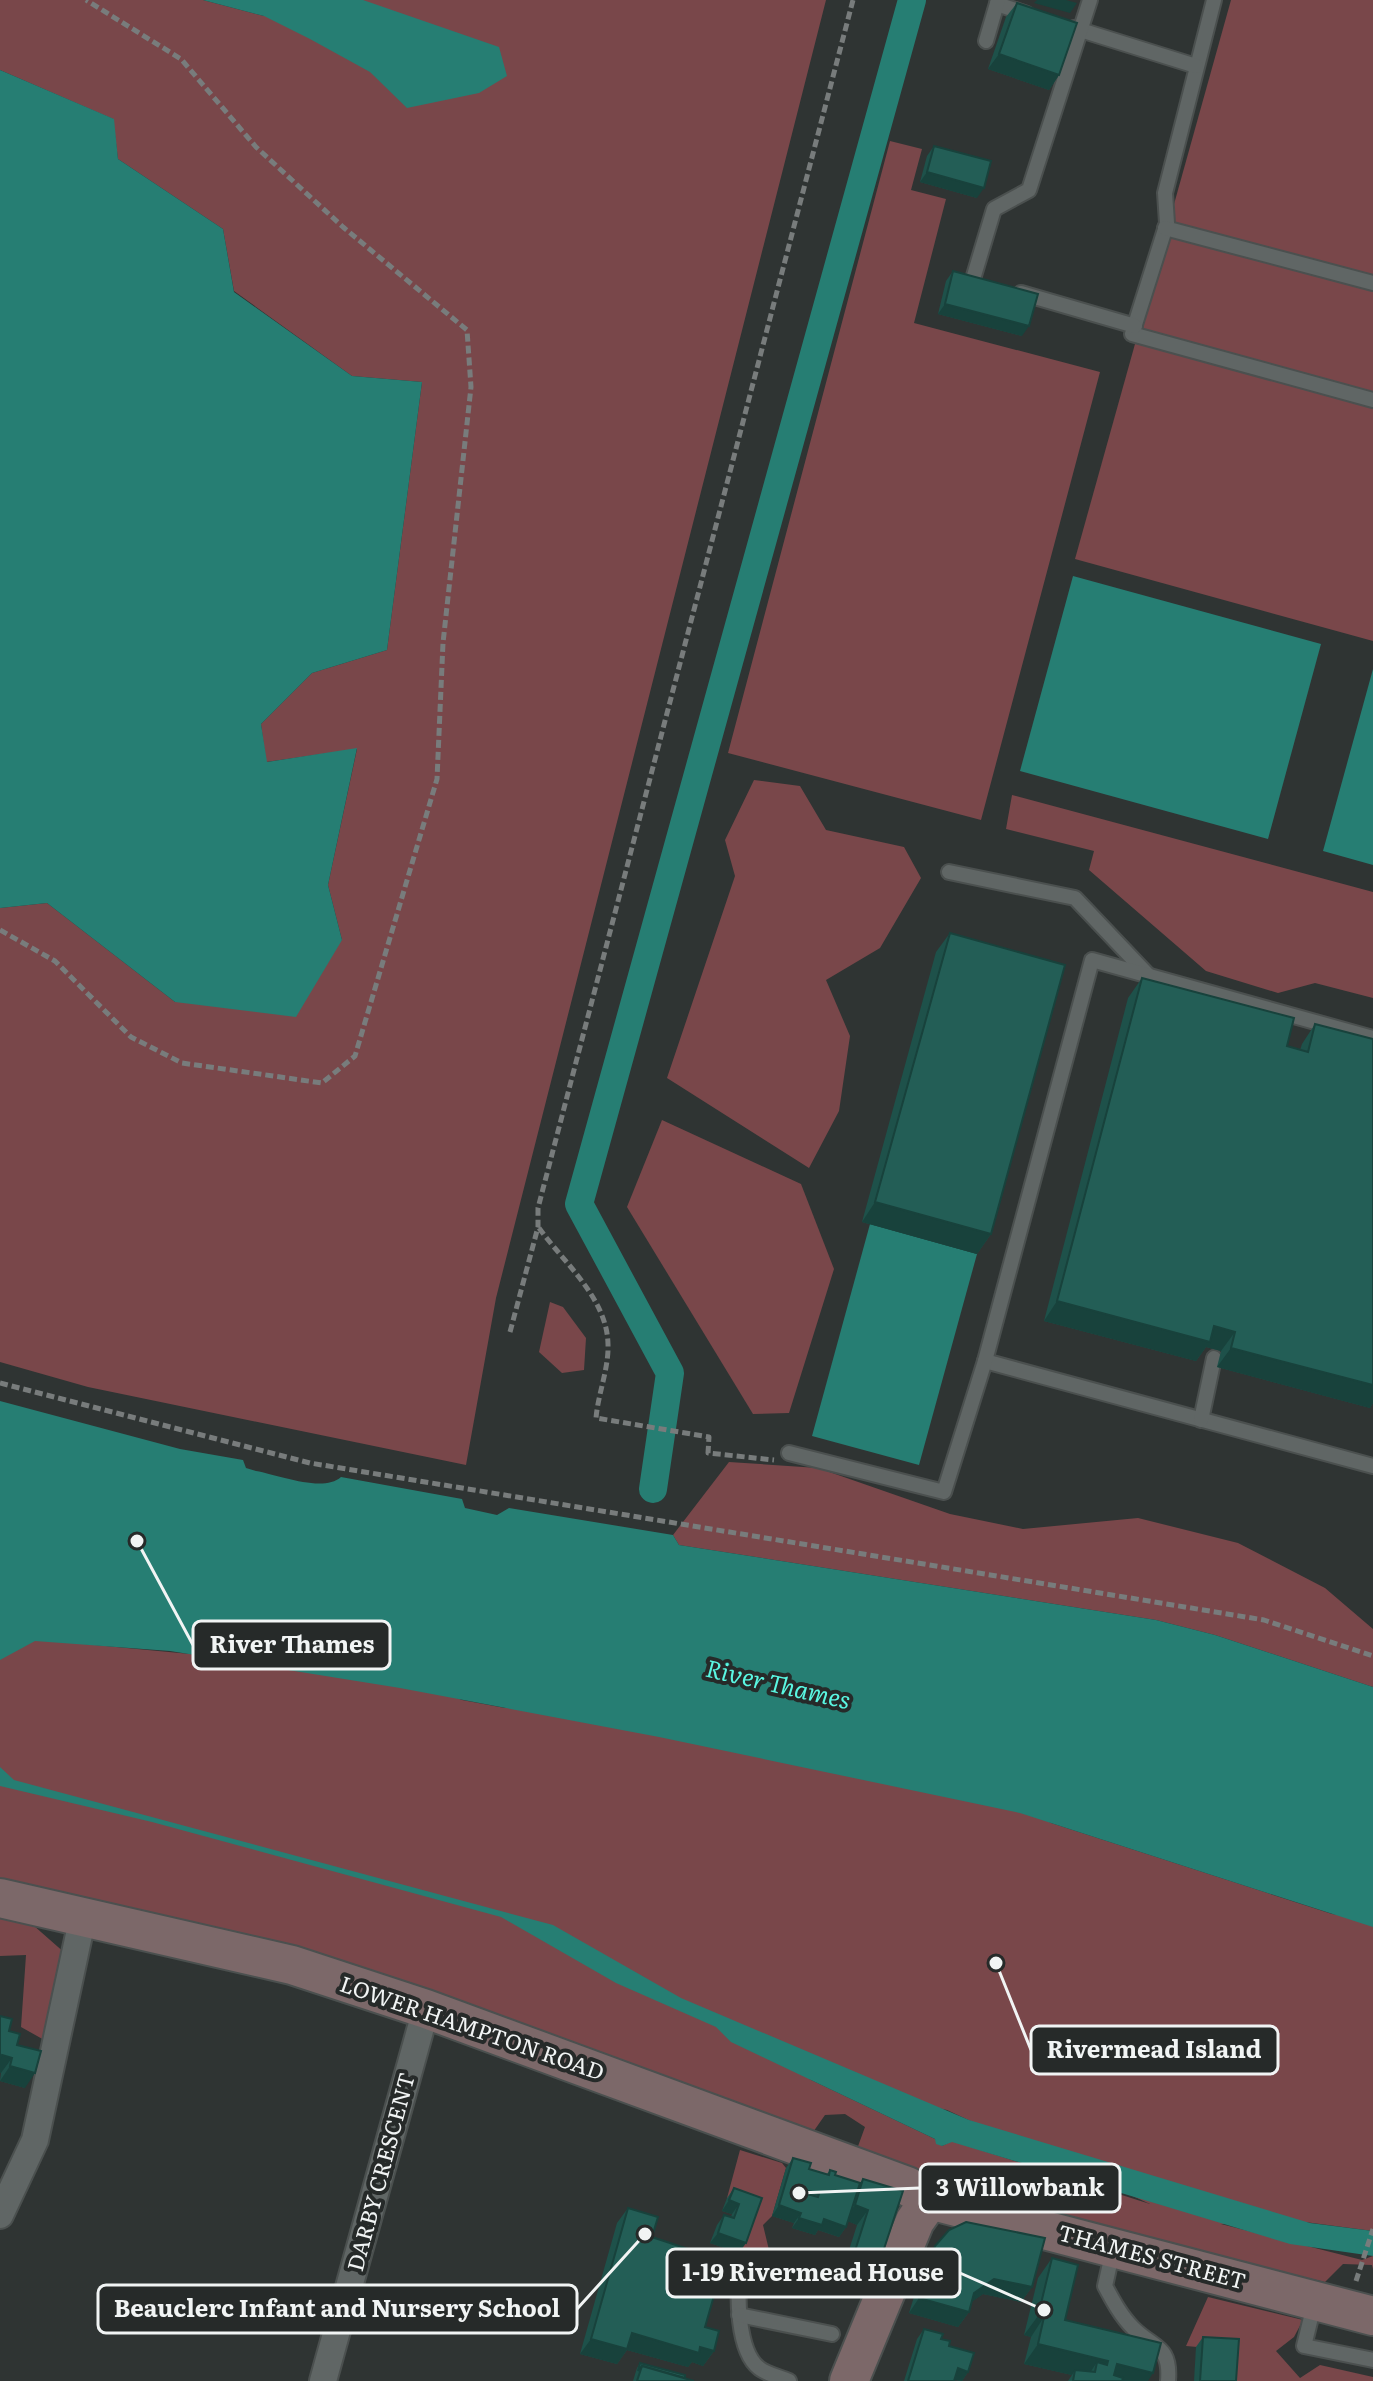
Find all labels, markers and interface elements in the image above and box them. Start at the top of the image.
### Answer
callout: River Thames [193,1621,390,1669]
text: River Thames [210,1625,374,1660]
water label: River Thames [703,1649,854,1716]
street label: LOWER HAMPTON ROAD [336,1966,609,2087]
callout: Rivermead Island [1031,2026,1278,2074]
text: Rivermead Island [1047,2030,1262,2065]
street label: DARBY CRESCENT [337,2069,422,2275]
callout: 3 Willowbank [920,2164,1120,2212]
text: 3 Willowbank [936,2168,1105,2203]
street label: THAMES STREET [1055,2215,1250,2296]
callout: 1-19 Rivermead House [667,2249,960,2297]
text: 1-19 Rivermead House [682,2253,944,2288]
callout: Beauclerc Infant and Nursery School [98,2285,577,2333]
text: Beauclerc Infant and Nursery School [114,2289,561,2324]

